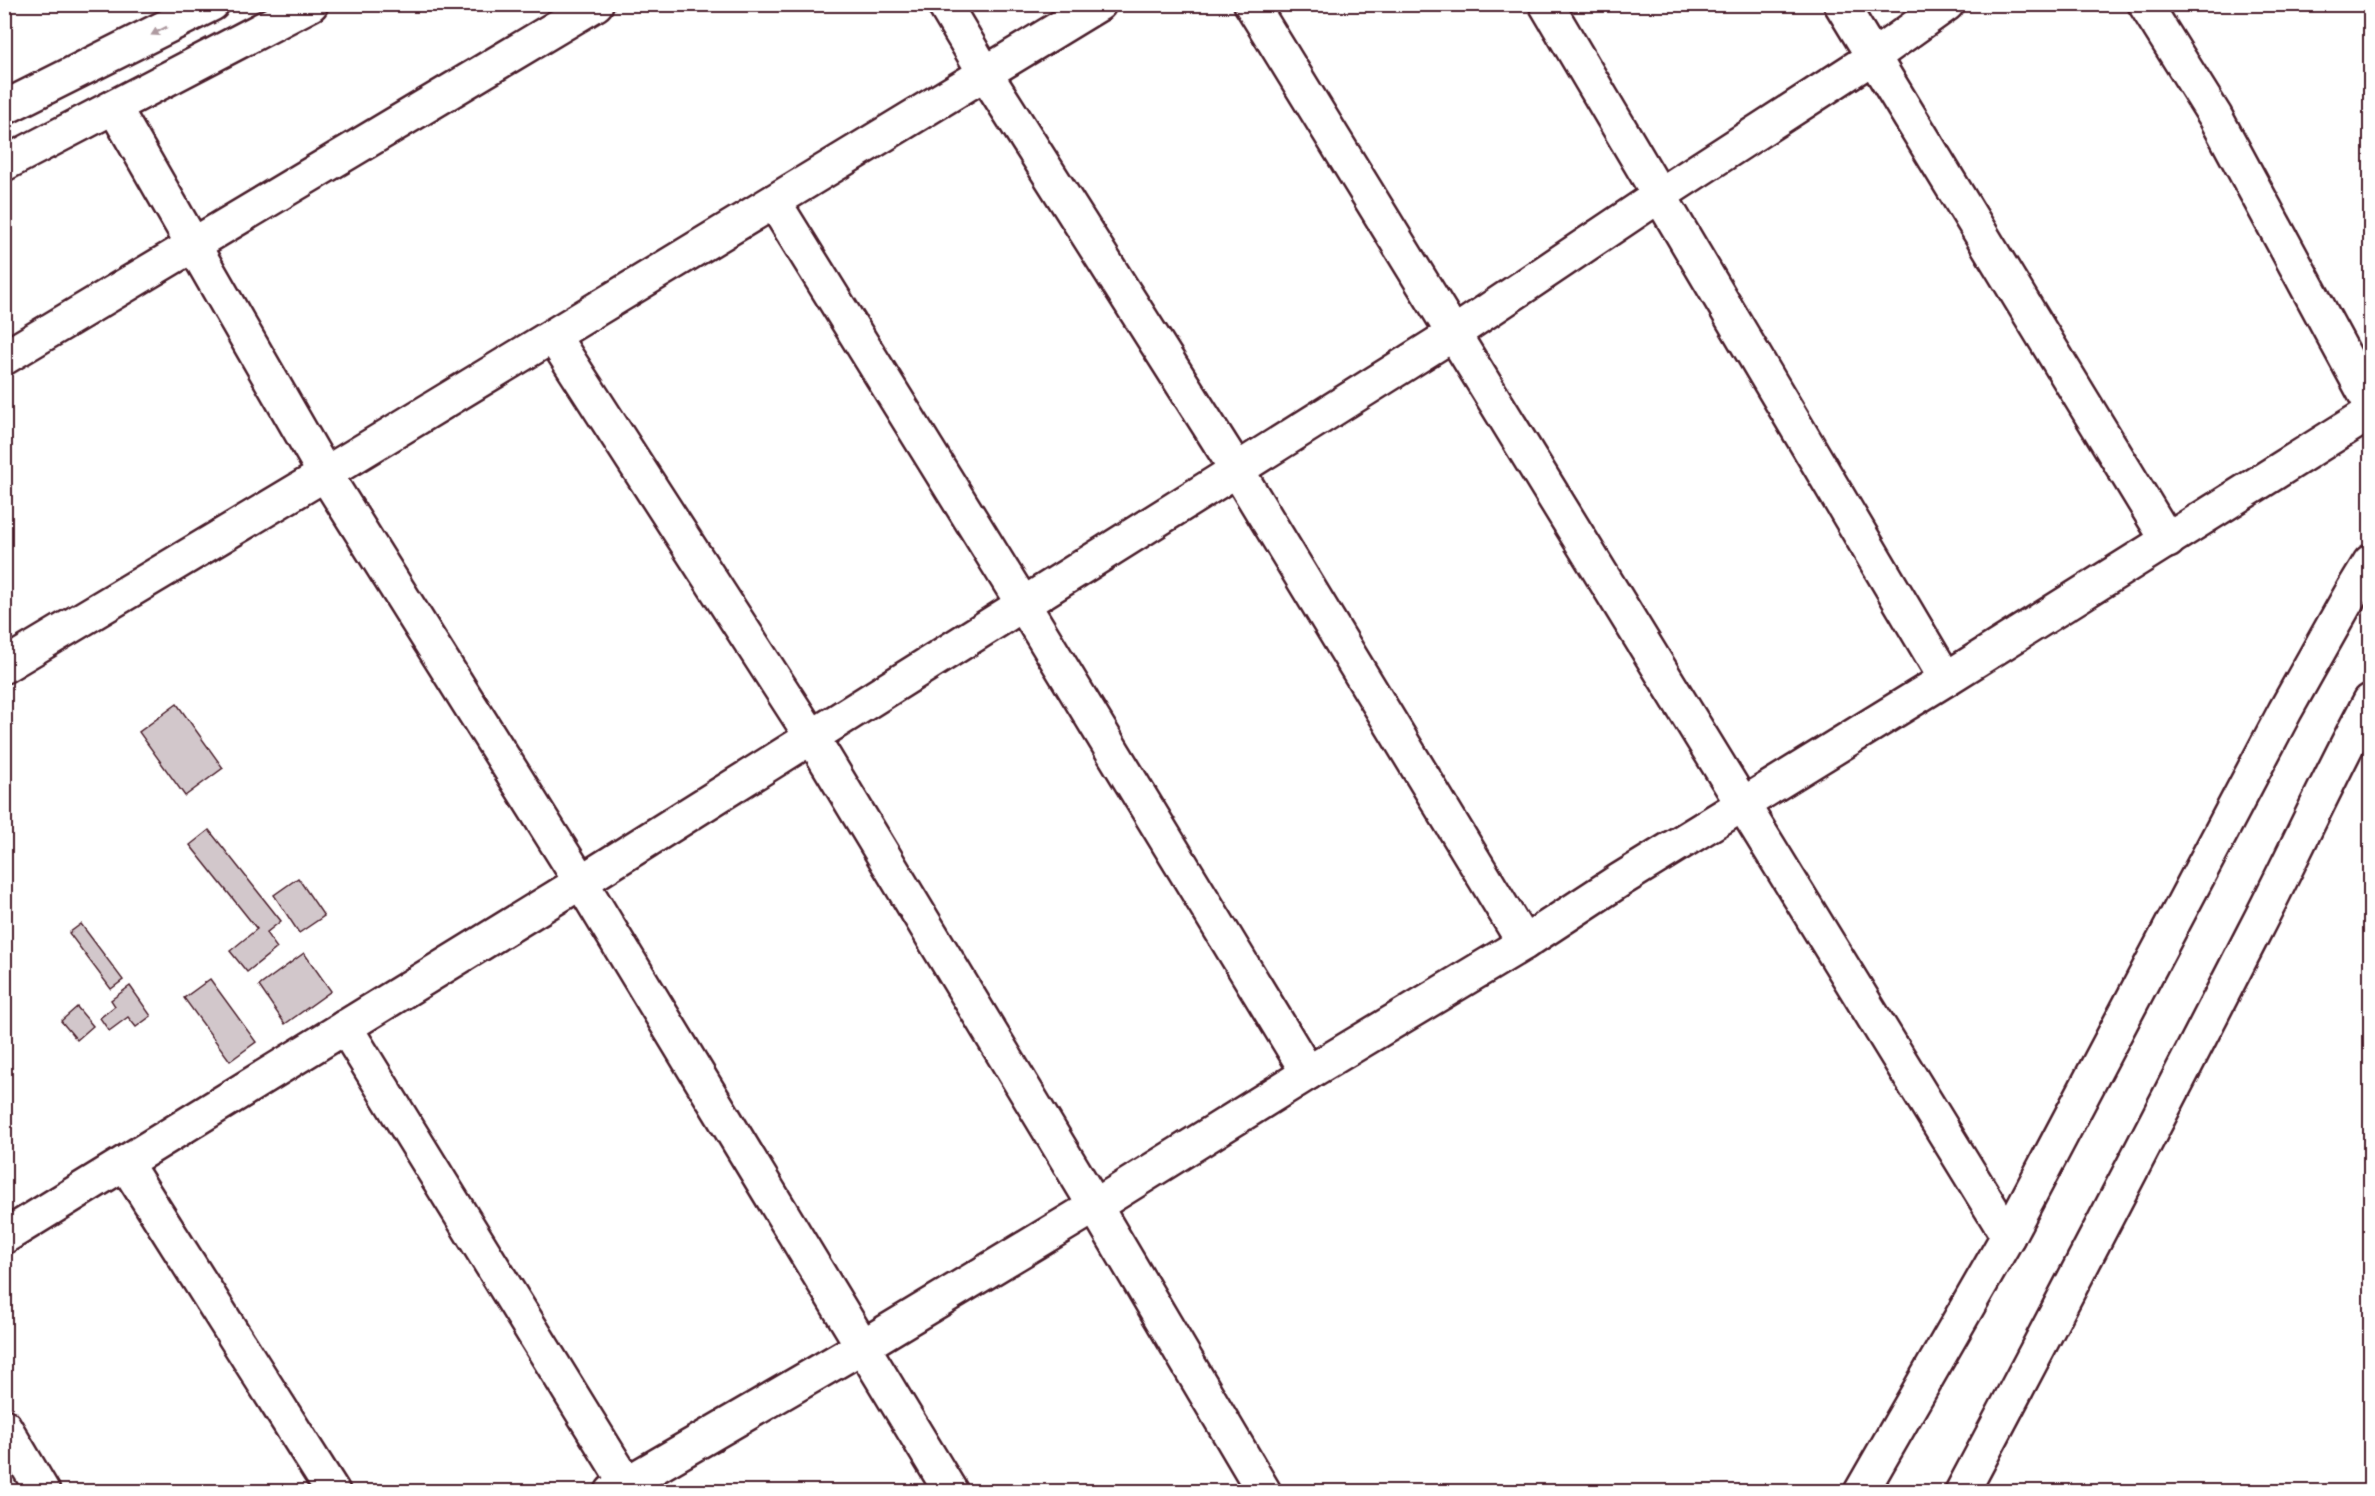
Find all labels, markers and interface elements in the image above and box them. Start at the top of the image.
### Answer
one-way arrow [151,26,168,35]

